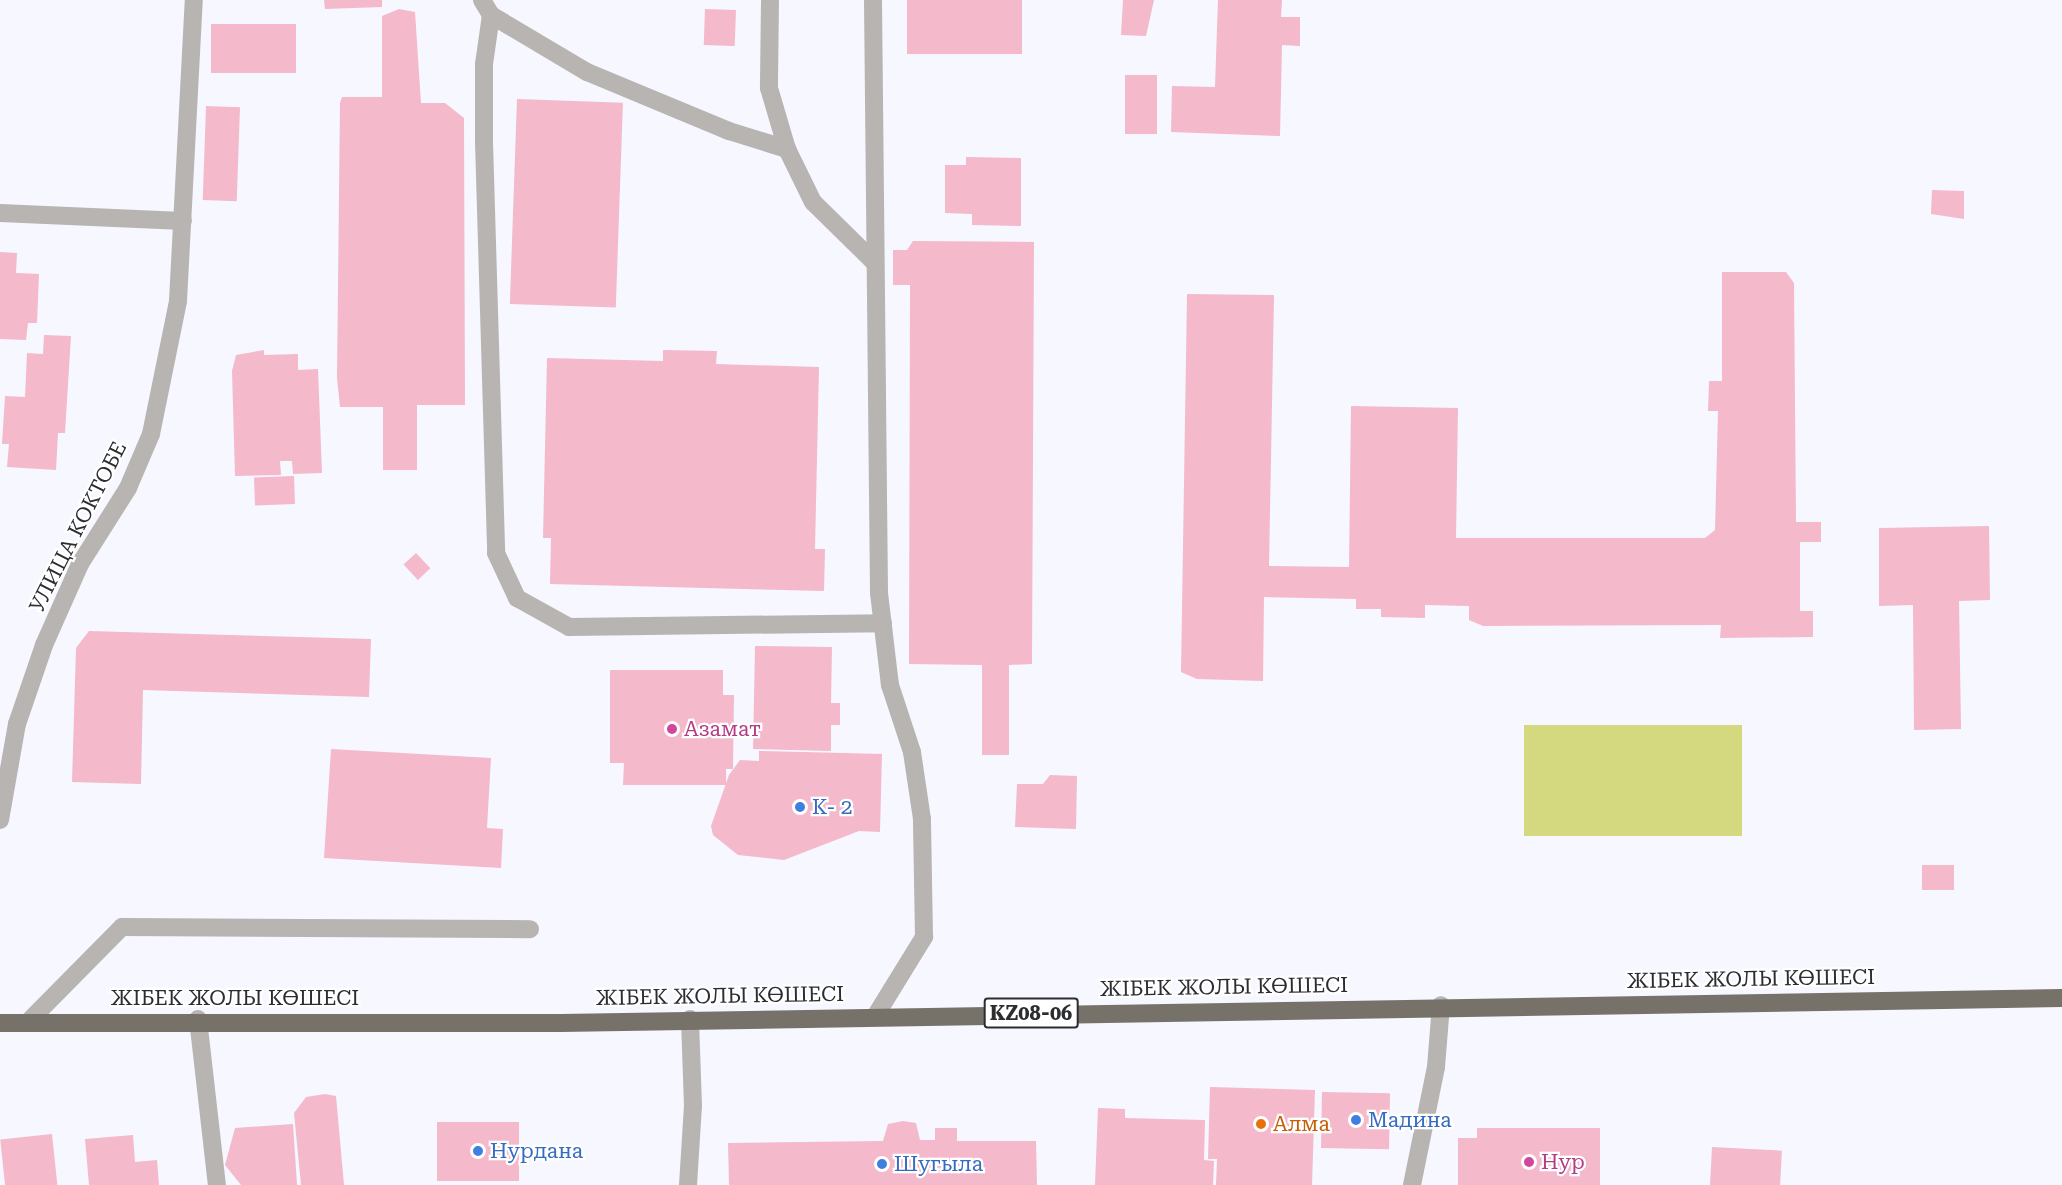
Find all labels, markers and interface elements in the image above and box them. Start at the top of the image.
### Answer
street label: УЛИЦА КОКТОБЕ [24,437,132,617]
place label: Азамат [684,716,761,742]
marker: Азамат [665,722,679,736]
place label: К- 2 [812,794,852,820]
marker: К- 2 [793,800,807,814]
street label: ЖІБЕК ЖОЛЫ КӨШЕСІ [1627,964,1875,994]
street label: ЖІБЕК ЖОЛЫ КӨШЕСІ [1100,972,1348,1002]
street label: ЖІБЕК ЖОЛЫ КӨШЕСІ [596,981,844,1011]
street label: ЖІБЕК ЖОЛЫ КӨШЕСІ [111,985,359,1011]
road number: KZ08-06 [983,996,1079,1030]
place label: Мадина [1368,1107,1452,1133]
place label: Алма [1273,1111,1330,1137]
marker: Мадина [1349,1113,1363,1127]
marker: Алма [1254,1117,1268,1131]
place label: Нурдана [490,1138,583,1164]
marker: Нурдана [471,1144,485,1158]
place label: Нур [1541,1149,1585,1175]
place label: Шугыла [894,1151,983,1177]
marker: Нур [1522,1155,1536,1169]
marker: Шугыла [875,1157,889,1171]

